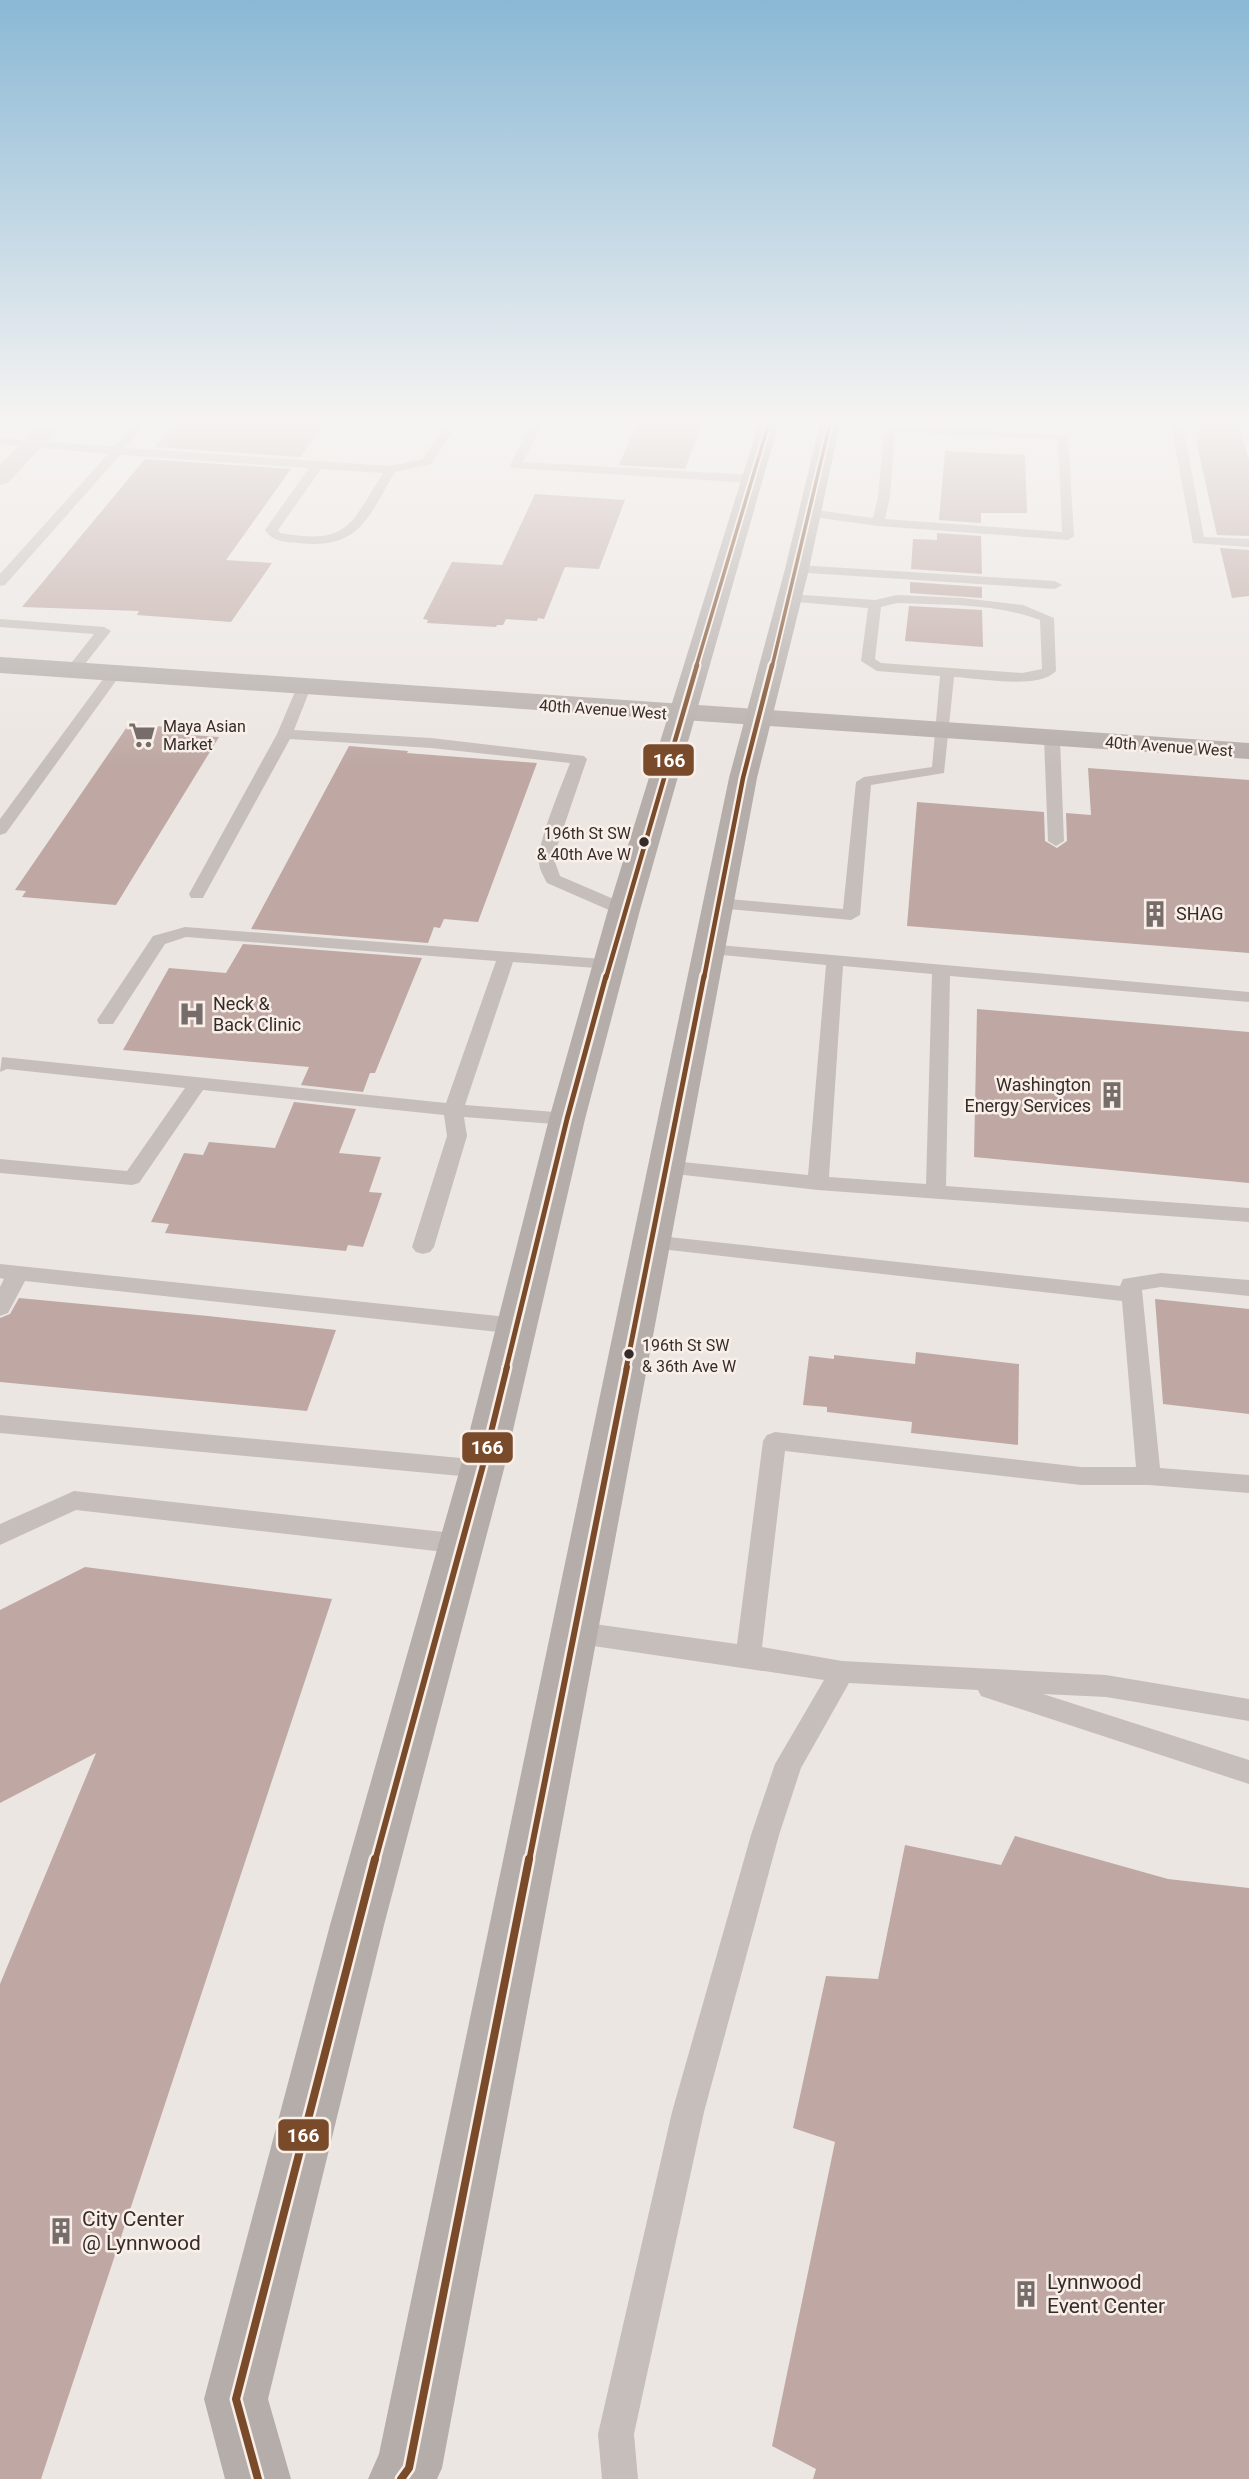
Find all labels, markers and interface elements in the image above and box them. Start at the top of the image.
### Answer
street label: 40th Avenue West [538,696,668,723]
place label: Maya Asian Market [163,717,246,754]
supermarket icon: Maya Asian Market [127,720,157,750]
street label: 40th Avenue West [1104,733,1234,760]
line badge: 166 [642,743,695,777]
text: 166 [653,749,685,772]
place label: 196th St SW & 40th Ave W [537,824,631,864]
marker: 196th St SW & 40th Ave W [637,835,651,849]
building icon: SHAG [1140,899,1170,929]
place label: SHAG [1176,903,1224,924]
place label: Neck & Back Clinic [213,993,301,1035]
hospital icon: Neck & Back Clinic [177,999,207,1029]
place label: Washington Energy Services [964,1074,1091,1116]
building icon: Washington Energy Services [1097,1080,1127,1110]
place label: 196th St SW & 36th Ave W [642,1336,736,1376]
marker: 196th St SW & 36th Ave W [622,1347,636,1361]
line badge: 166 [461,1431,514,1464]
text: 166 [471,1436,503,1459]
line badge: 166 [277,2118,330,2152]
text: 166 [287,2124,319,2147]
place label: City Center @ Lynnwood [82,2207,201,2255]
building icon: City Center @ Lynnwood [46,2216,76,2246]
place label: Lynnwood Event Center [1047,2270,1165,2318]
building icon: Lynnwood Event Center [1011,2279,1041,2309]

